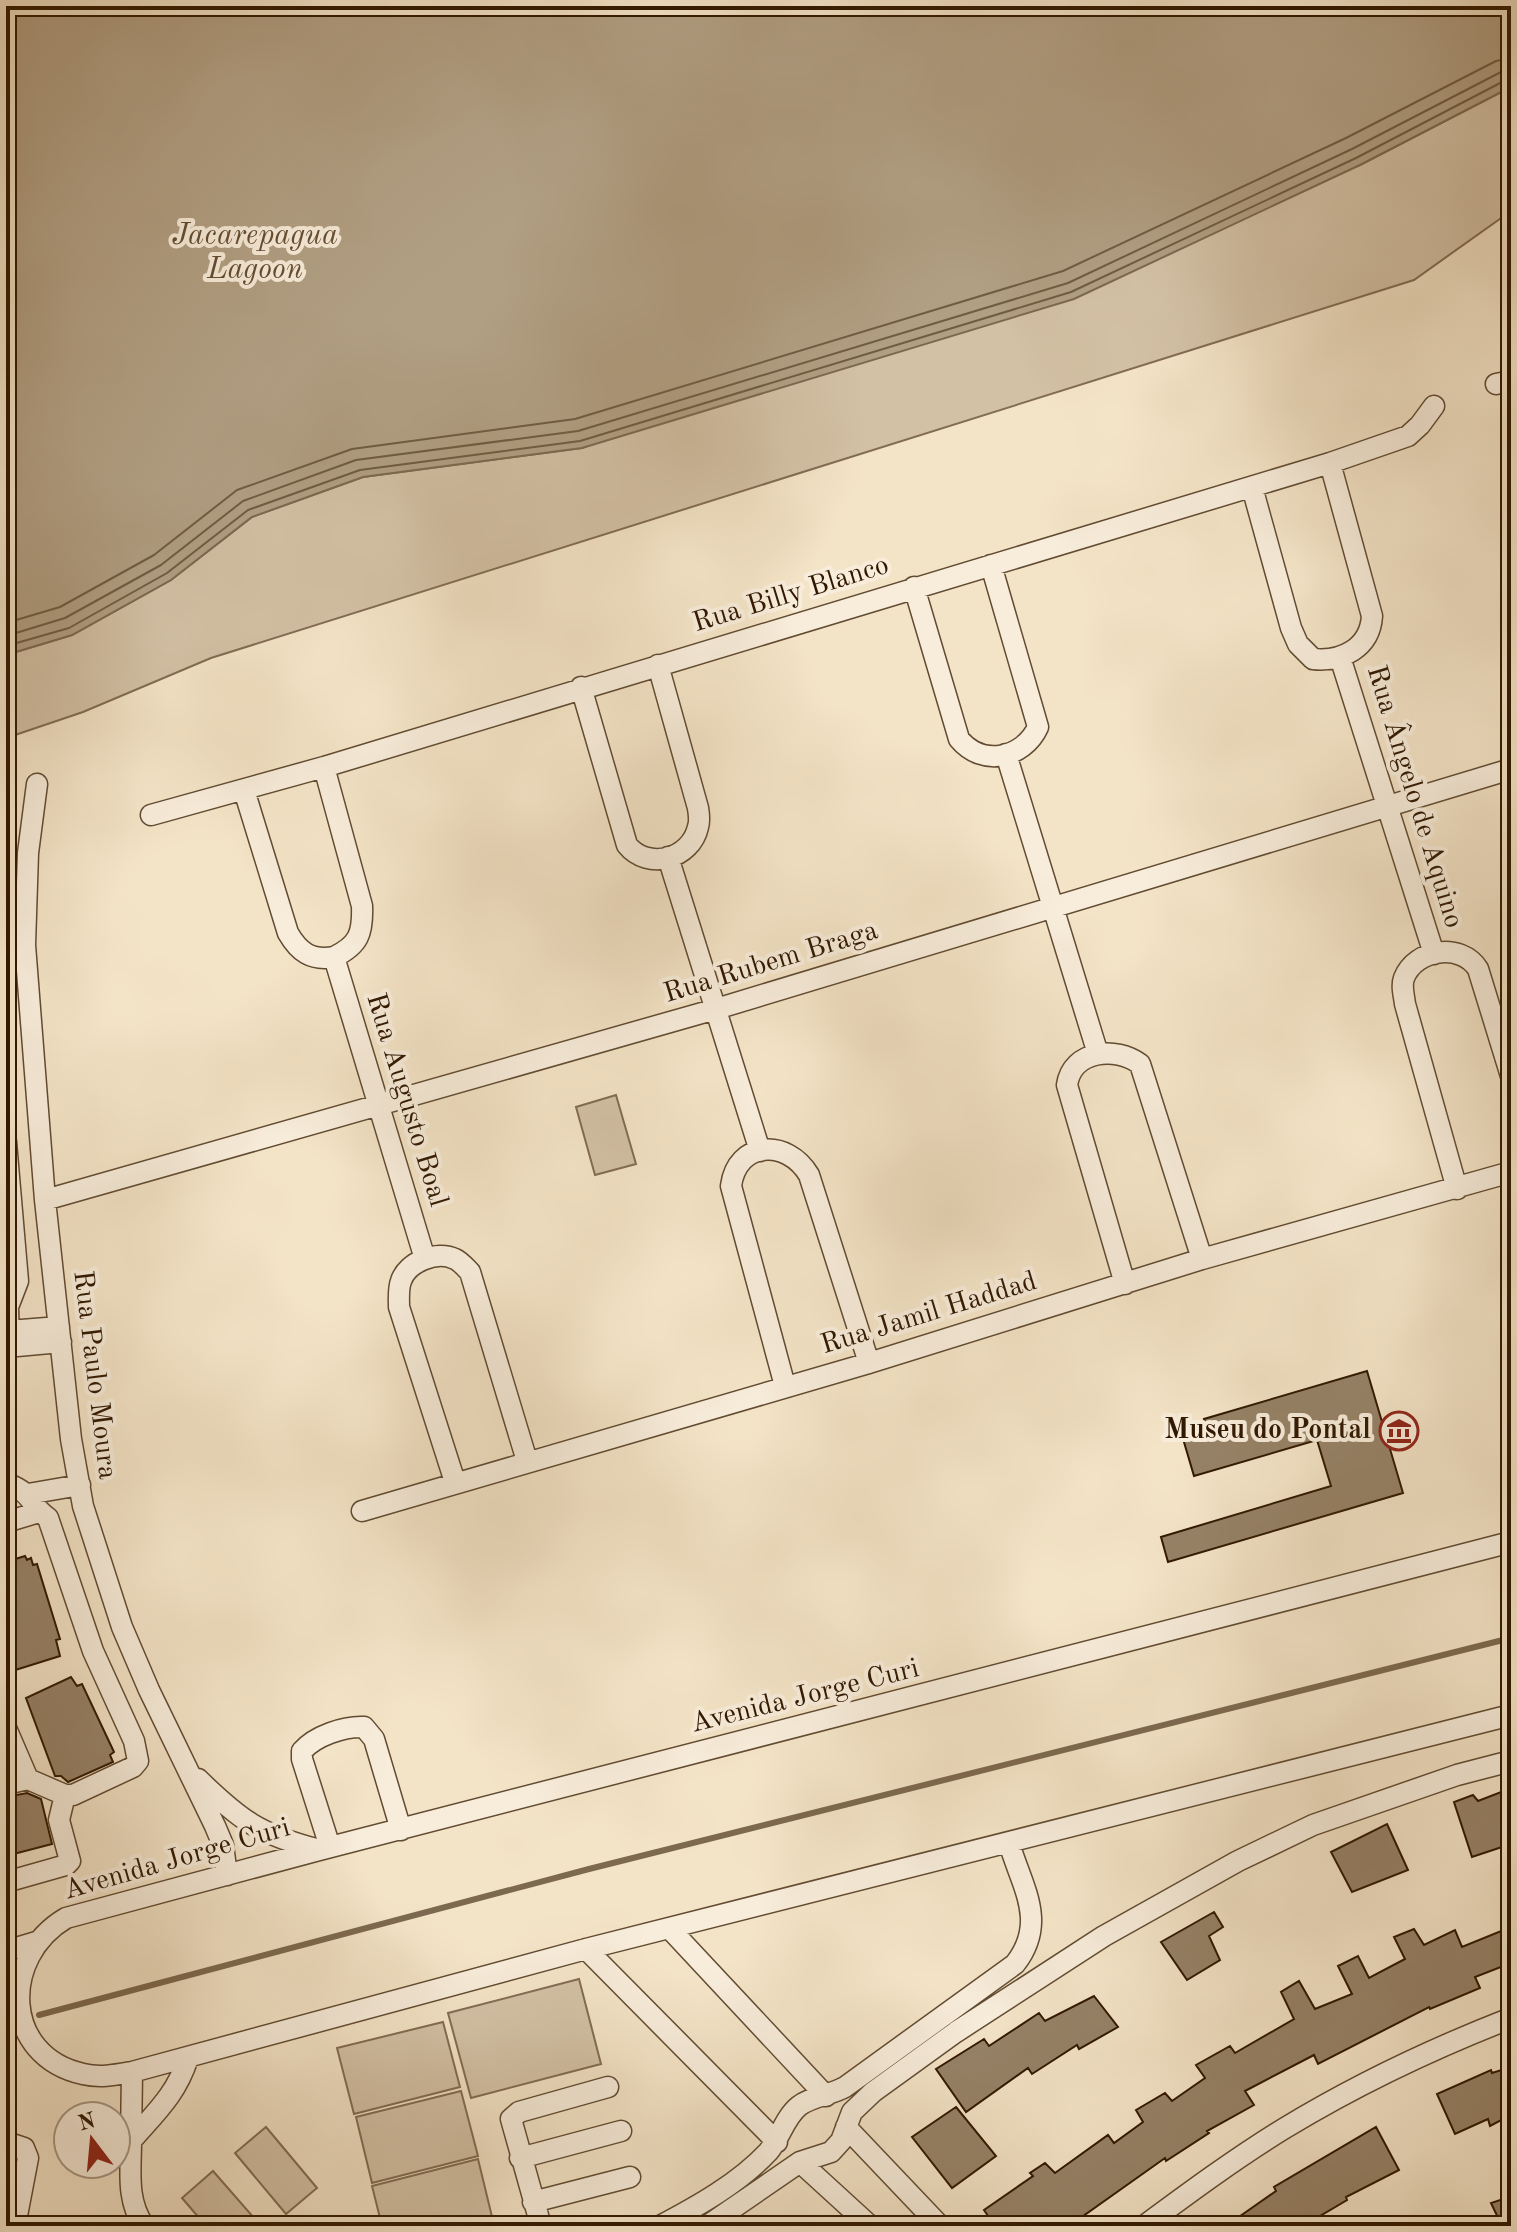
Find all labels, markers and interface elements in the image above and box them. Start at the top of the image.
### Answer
water label: Jacarepagua Lagoon [172,221,338,285]
street label: Rua Billy Blanco [690,552,892,638]
street label: Rua Ângelo de Aquino [1361,661,1472,932]
street label: Rua Rubem Braga [660,917,882,1009]
street label: Rua Augusto Boal [360,990,452,1210]
street label: Rua Jamil Haddad [818,1268,1040,1360]
street label: Rua Paulo Moura [67,1269,121,1481]
museum icon: Museu do Pontal [1378,1410,1420,1452]
place label: Museu do Pontal [1164,1417,1371,1445]
street label: Avenida Jorge Curi [688,1655,922,1739]
street label: Avenida Jorge Curi [61,1814,293,1906]
north arrow [52,2100,132,2180]
text: N [76,2110,98,2136]

